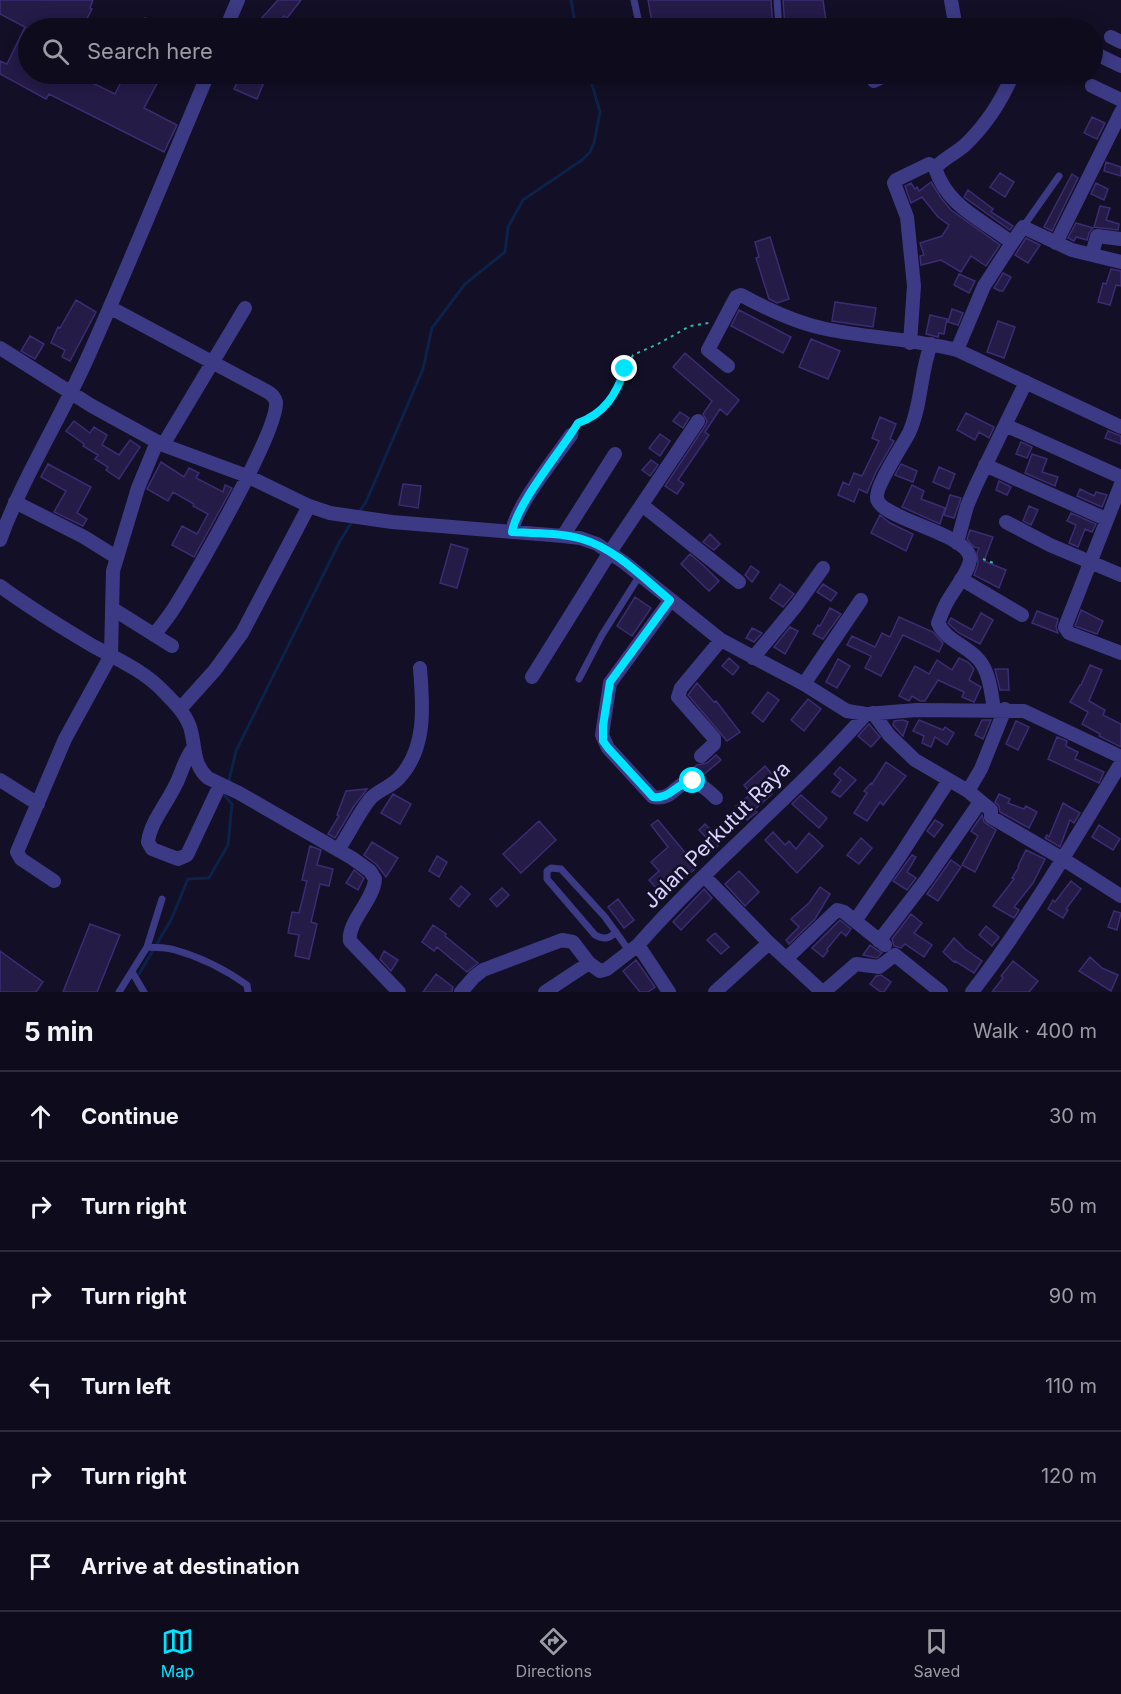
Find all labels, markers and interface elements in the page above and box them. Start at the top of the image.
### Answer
search box [18,18,1103,84]
icon: search [39,35,72,68]
text: Search here [87,38,213,64]
route end [611,355,637,381]
street label: Jalan Perkutut Raya [638,756,795,913]
route start [679,767,705,793]
text: 5 min [24,1016,94,1047]
text: Walk · 400 m [973,1019,1097,1043]
icon: ahead [24,1100,57,1133]
text: Continue [81,1103,179,1129]
text: 30 m [1049,1104,1097,1128]
icon: right [24,1190,57,1223]
text: Turn right [81,1193,187,1219]
text: 50 m [1049,1194,1097,1218]
icon: right [24,1280,57,1313]
text: Turn right [81,1283,187,1309]
text: 90 m [1049,1284,1097,1308]
icon: left [24,1370,57,1403]
text: Turn left [81,1373,171,1399]
text: 110 m [1045,1374,1097,1398]
icon: right [24,1460,57,1493]
text: Turn right [81,1463,187,1489]
text: 120 m [1041,1464,1097,1488]
icon: arrive [24,1550,57,1583]
text: Arrive at destination [81,1553,300,1579]
tab: Map [161,1625,194,1681]
tab: Directions [516,1625,592,1681]
tab: Saved [913,1625,960,1681]

